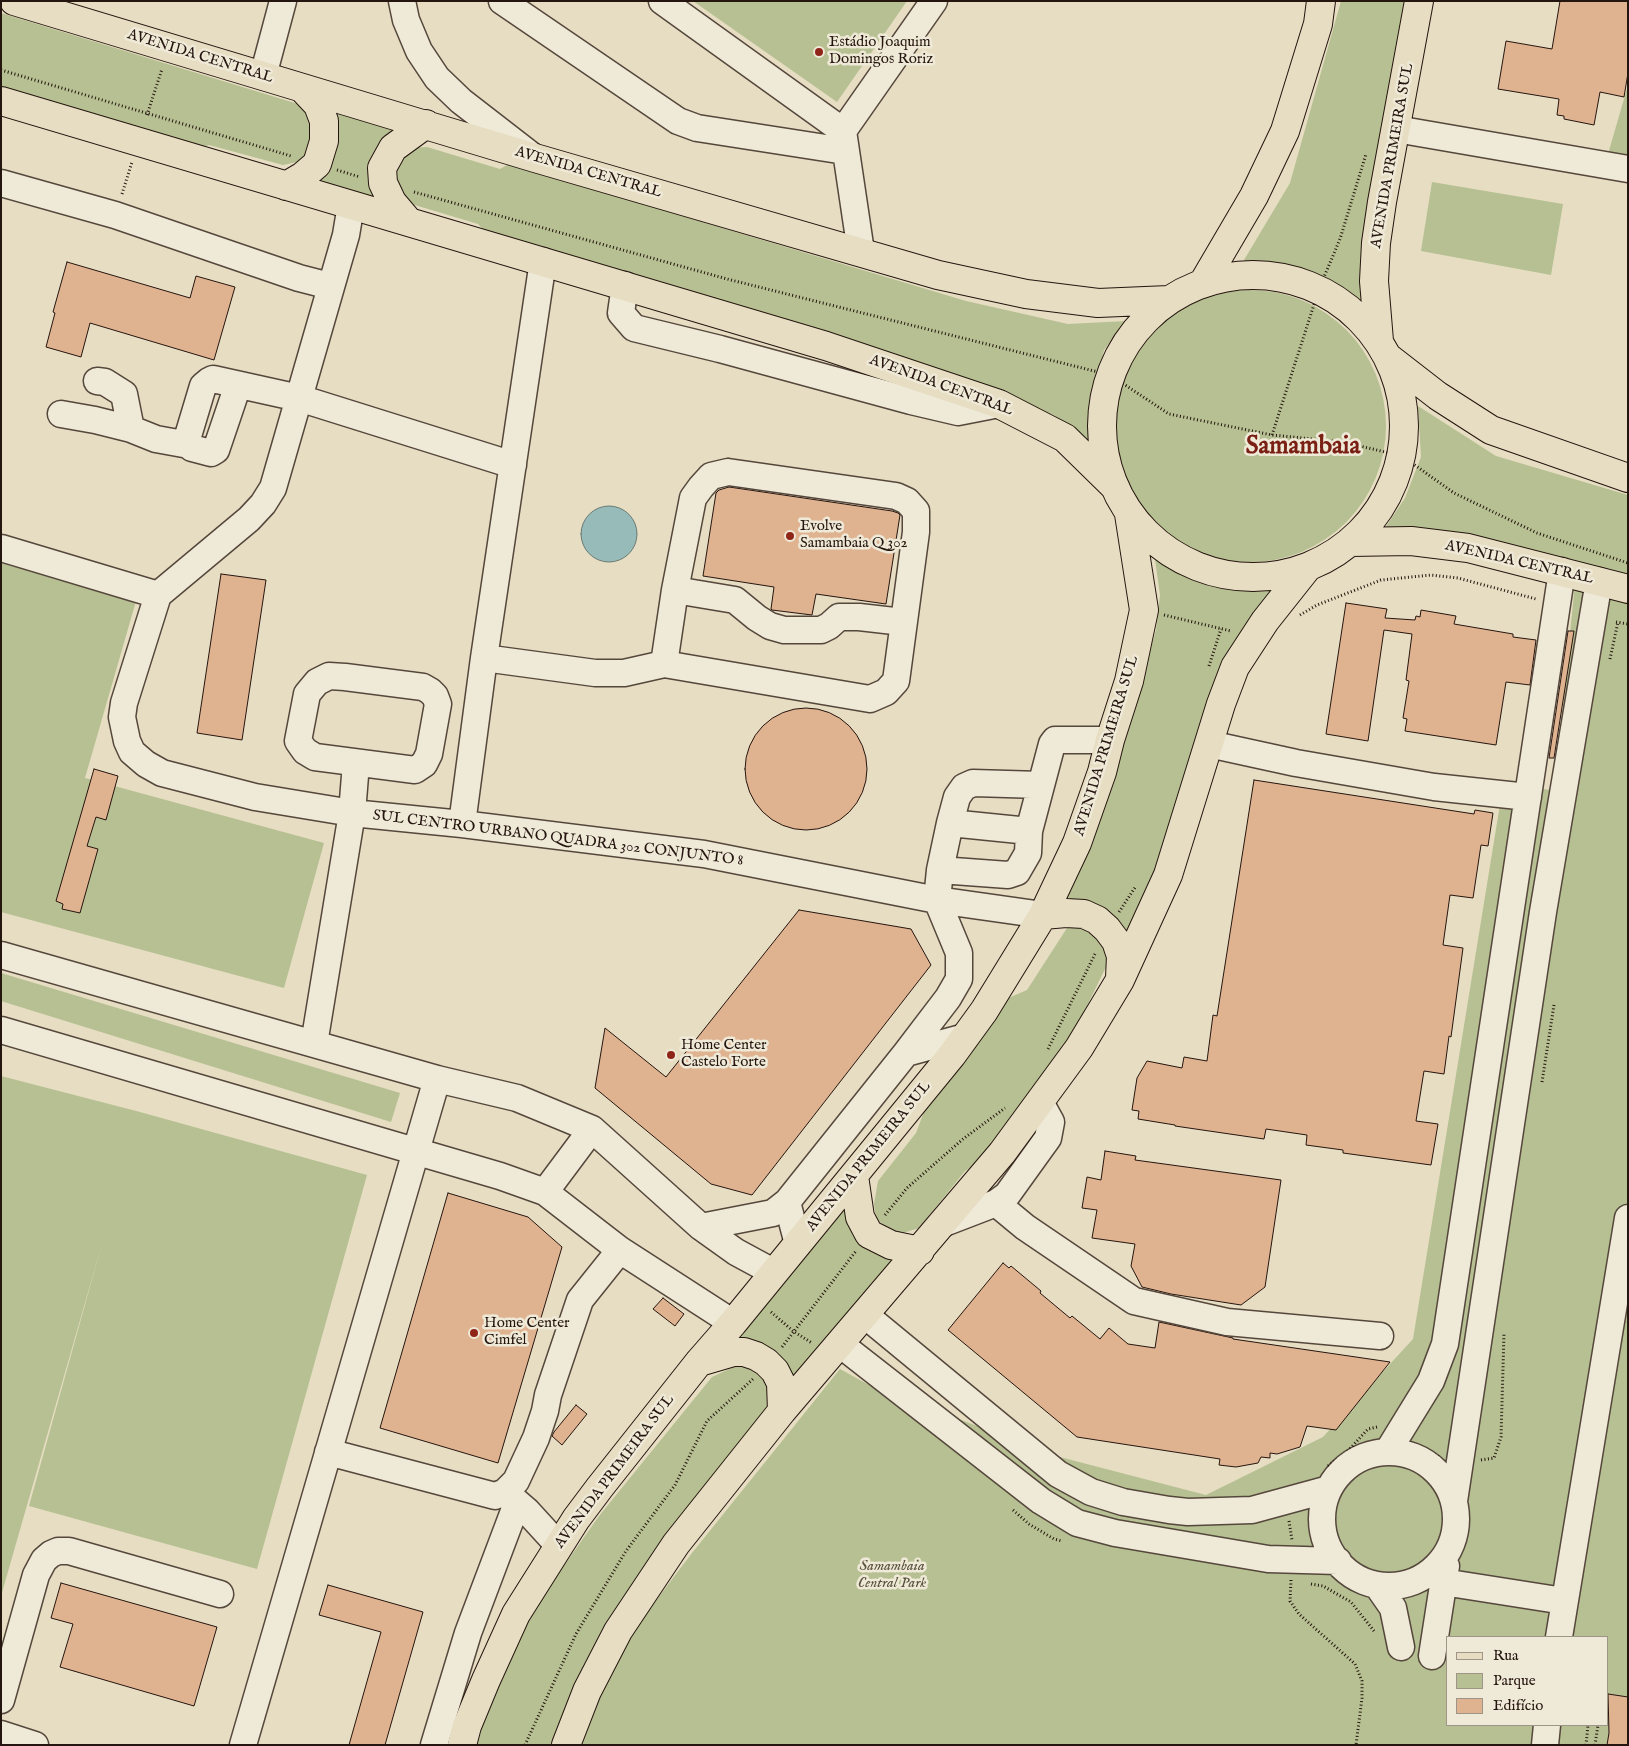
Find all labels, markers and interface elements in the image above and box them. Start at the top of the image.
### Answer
street label: AVENIDA CENTRAL [125,26,275,88]
place label: Estádio Joaquim Domingos Roriz [829,34,933,69]
marker: Estádio Joaquim Domingos Roriz [813,46,825,58]
street label: AVENIDA PRIMEIRA SUL [1368,62,1418,250]
street label: AVENIDA CENTRAL [513,143,663,203]
street label: AVENIDA CENTRAL [867,352,1015,420]
district label: Samambaia [1246,433,1360,463]
place label: Evolve Samambaia Q 302 [800,518,908,553]
marker: Evolve Samambaia Q 302 [784,530,796,542]
street label: AVENIDA CENTRAL [1443,537,1595,589]
street label: AVENIDA PRIMEIRA SUL [1071,654,1143,838]
street label: SUL CENTRO URBANO QUADRA 302 CONJUNTO 8 [372,807,744,871]
place label: Home Center Castelo Forte [681,1037,767,1072]
marker: Home Center Castelo Forte [665,1049,677,1061]
street label: AVENIDA PRIMEIRA SUL [803,1078,935,1236]
place label: Home Center Cimfel [484,1315,570,1350]
marker: Home Center Cimfel [468,1327,480,1339]
street label: AVENIDA PRIMEIRA SUL [551,1392,679,1552]
park label: Samambaia Central Park [858,1558,926,1593]
legend [1446,1636,1609,1726]
text: Rua [1493,1646,1519,1665]
text: Parque [1493,1671,1536,1690]
text: Edifício [1493,1696,1543,1715]

